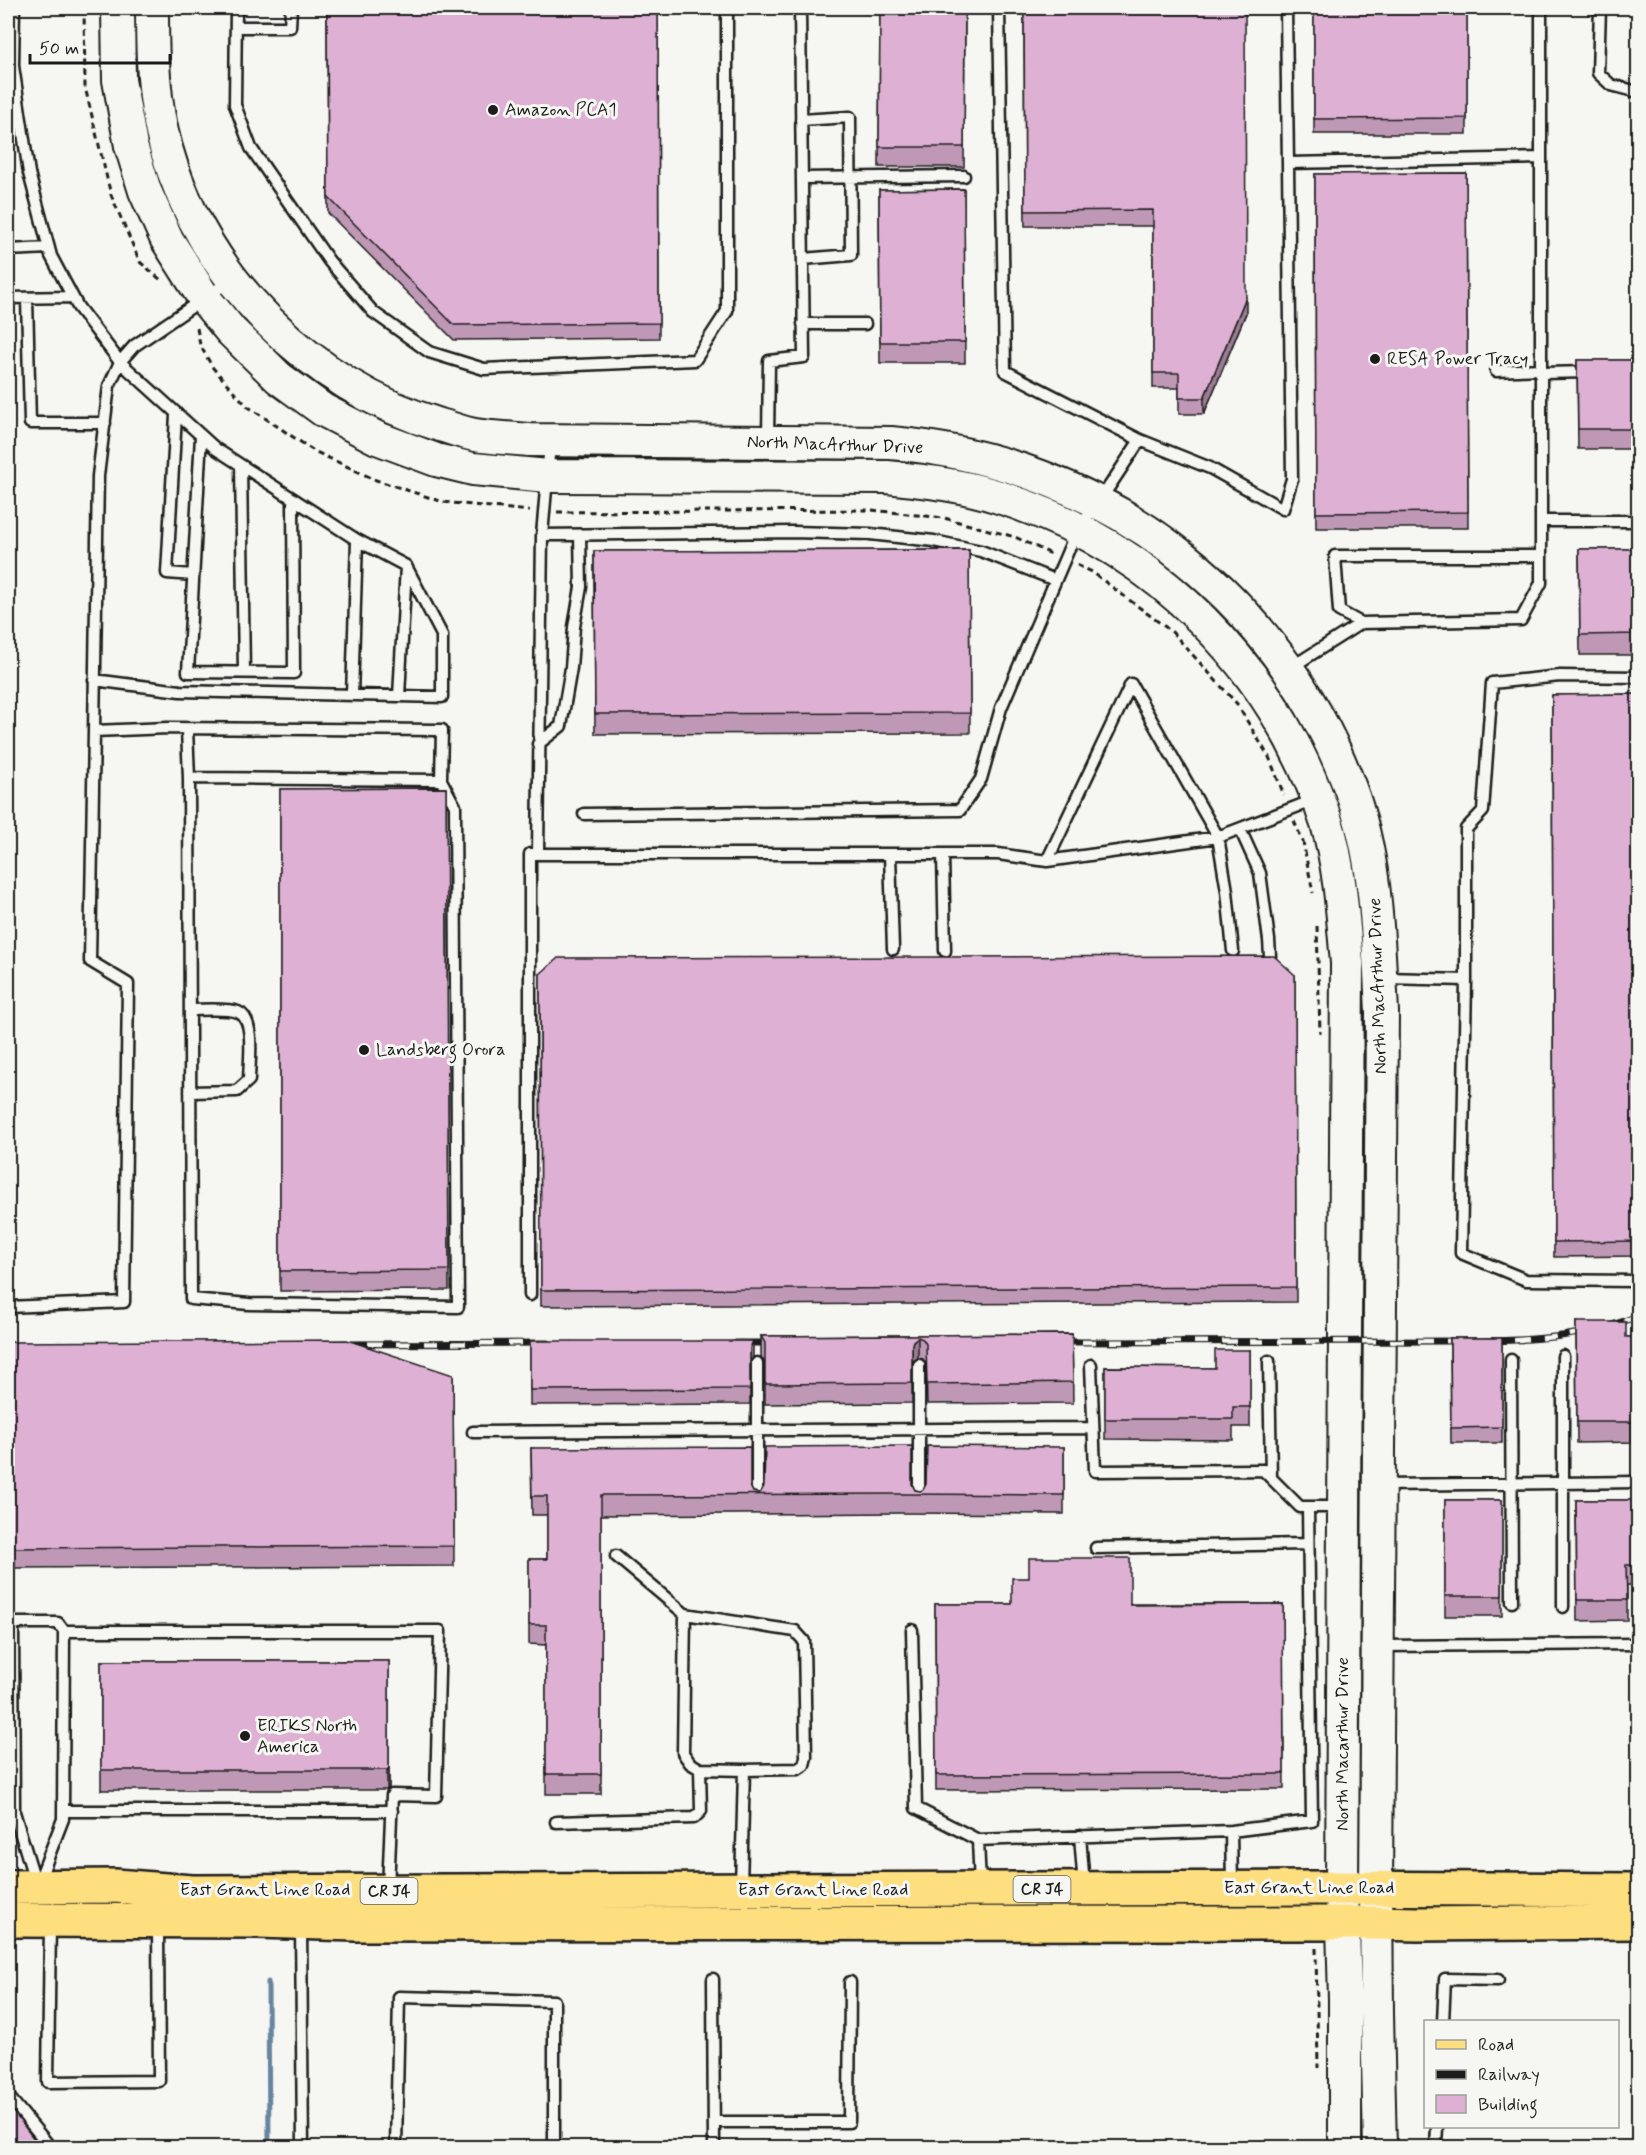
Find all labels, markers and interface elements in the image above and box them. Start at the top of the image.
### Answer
scale bar [30,27,170,65]
text: 50 m [39,37,79,61]
place label: Amazon PCA1 [505,98,617,122]
marker: Amazon PCA1 [486,103,500,117]
place label: RESA Power Tracy [1387,347,1528,371]
marker: RESA Power Tracy [1368,352,1382,366]
street label: North MacArthur Drive [746,430,924,460]
street label: North MacArthur Drive [1363,897,1393,1075]
place label: Landsberg Orora [376,1038,505,1064]
marker: Landsberg Orora [357,1043,371,1057]
street label: North Macarthur Drive [1331,1657,1355,1831]
place label: ERIKS North America [257,1714,357,1759]
marker: ERIKS North America [238,1729,252,1743]
road number: CR J4 [1014,1876,1070,1902]
street label: East Grant Line Road [1224,1876,1394,1900]
street label: East Grant Line Road [180,1878,350,1902]
road number: CR J4 [360,1878,418,1904]
street label: East Grant Line Road [738,1878,908,1902]
legend [1424,2020,1619,2128]
text: Road [1478,2033,1514,2057]
text: Railway [1478,2063,1540,2087]
text: Building [1478,2093,1538,2119]

